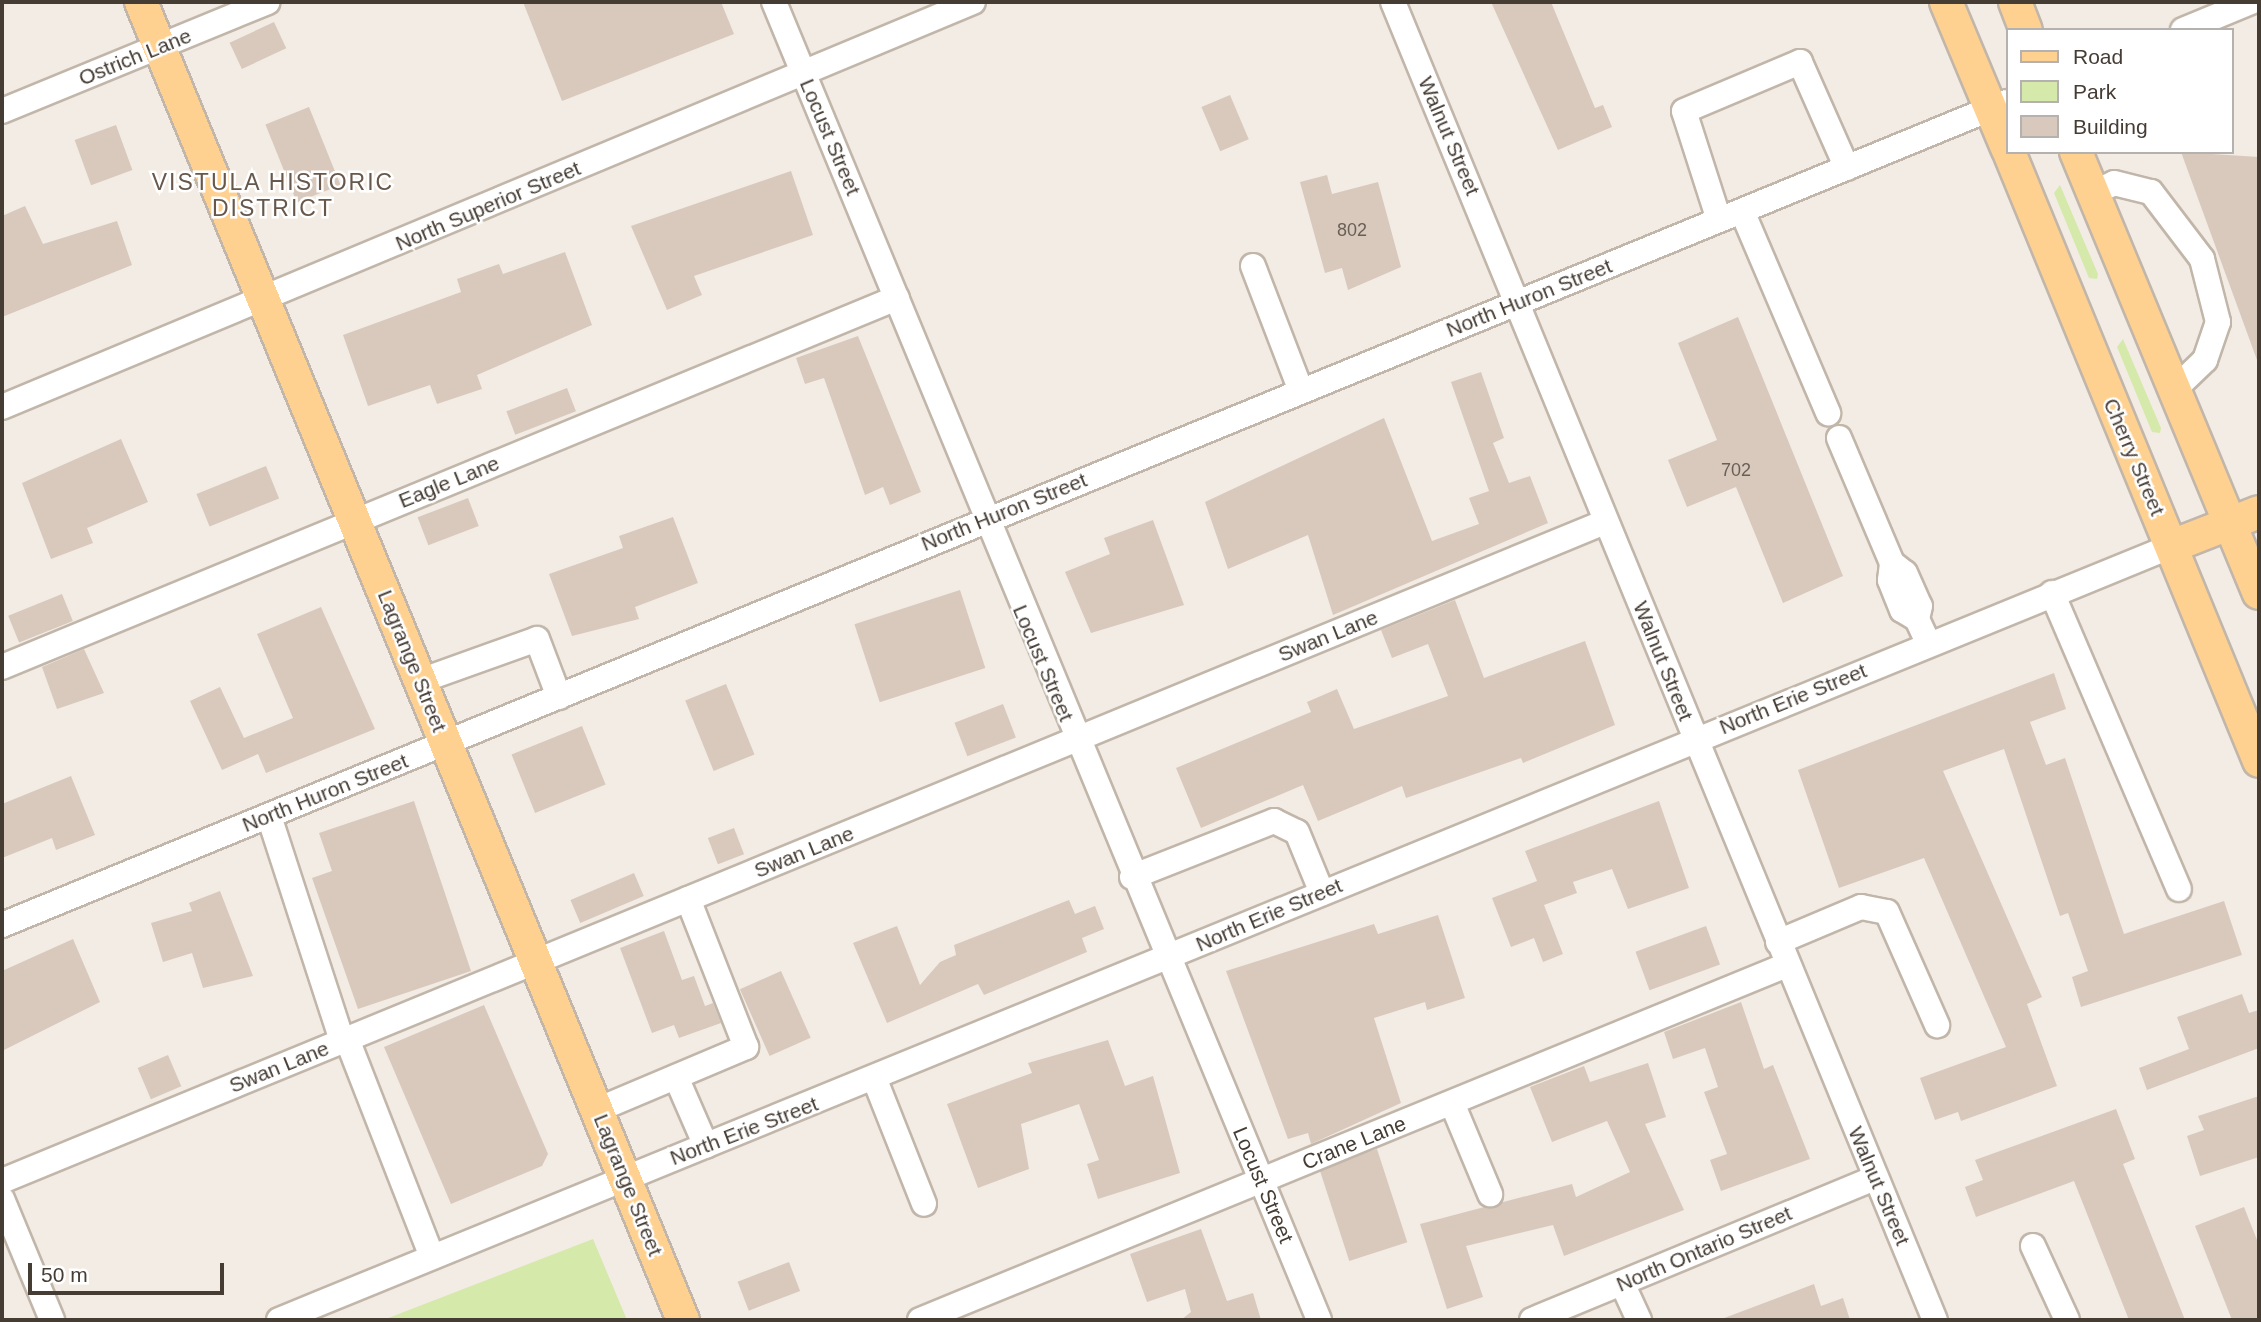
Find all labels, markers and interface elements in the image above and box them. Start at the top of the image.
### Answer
street label: Ostrich Lane [75,23,195,91]
legend [2006,28,2233,154]
text: Road [2073,45,2123,68]
street label: Walnut Street [1413,73,1485,199]
street label: Locust Street [794,75,866,199]
text: Park [2073,80,2116,103]
text: Building [2073,115,2148,138]
street label: North Superior Street [392,156,584,256]
district label: VISTULA HISTORIC DISTRICT [153,168,393,222]
house number: 802 [1337,219,1367,241]
street label: North Huron Street [1443,253,1615,343]
street label: Cherry Street [2098,395,2170,519]
street label: Eagle Lane [395,450,503,514]
house number: 702 [1721,459,1751,481]
street label: North Huron Street [918,467,1090,557]
street label: Lagrange Street [372,586,452,736]
street label: Walnut Street [1628,598,1698,724]
street label: Locust Street [1007,601,1079,725]
street label: Swan Lane [1275,605,1381,667]
street label: North Erie Street [1716,658,1870,740]
street label: North Huron Street [239,748,411,838]
street label: Swan Lane [751,821,857,883]
street label: North Erie Street [1192,873,1346,957]
street label: Swan Lane [226,1036,332,1098]
street label: North Erie Street [666,1091,822,1171]
street label: Lagrange Street [588,1110,668,1260]
street label: Crane Lane [1298,1111,1410,1175]
street label: Locust Street [1227,1123,1299,1247]
street label: Walnut Street [1843,1123,1915,1249]
street label: North Ontario Street [1613,1201,1795,1297]
scale bar [32,1248,228,1292]
text: 50 m [41,1263,88,1286]

